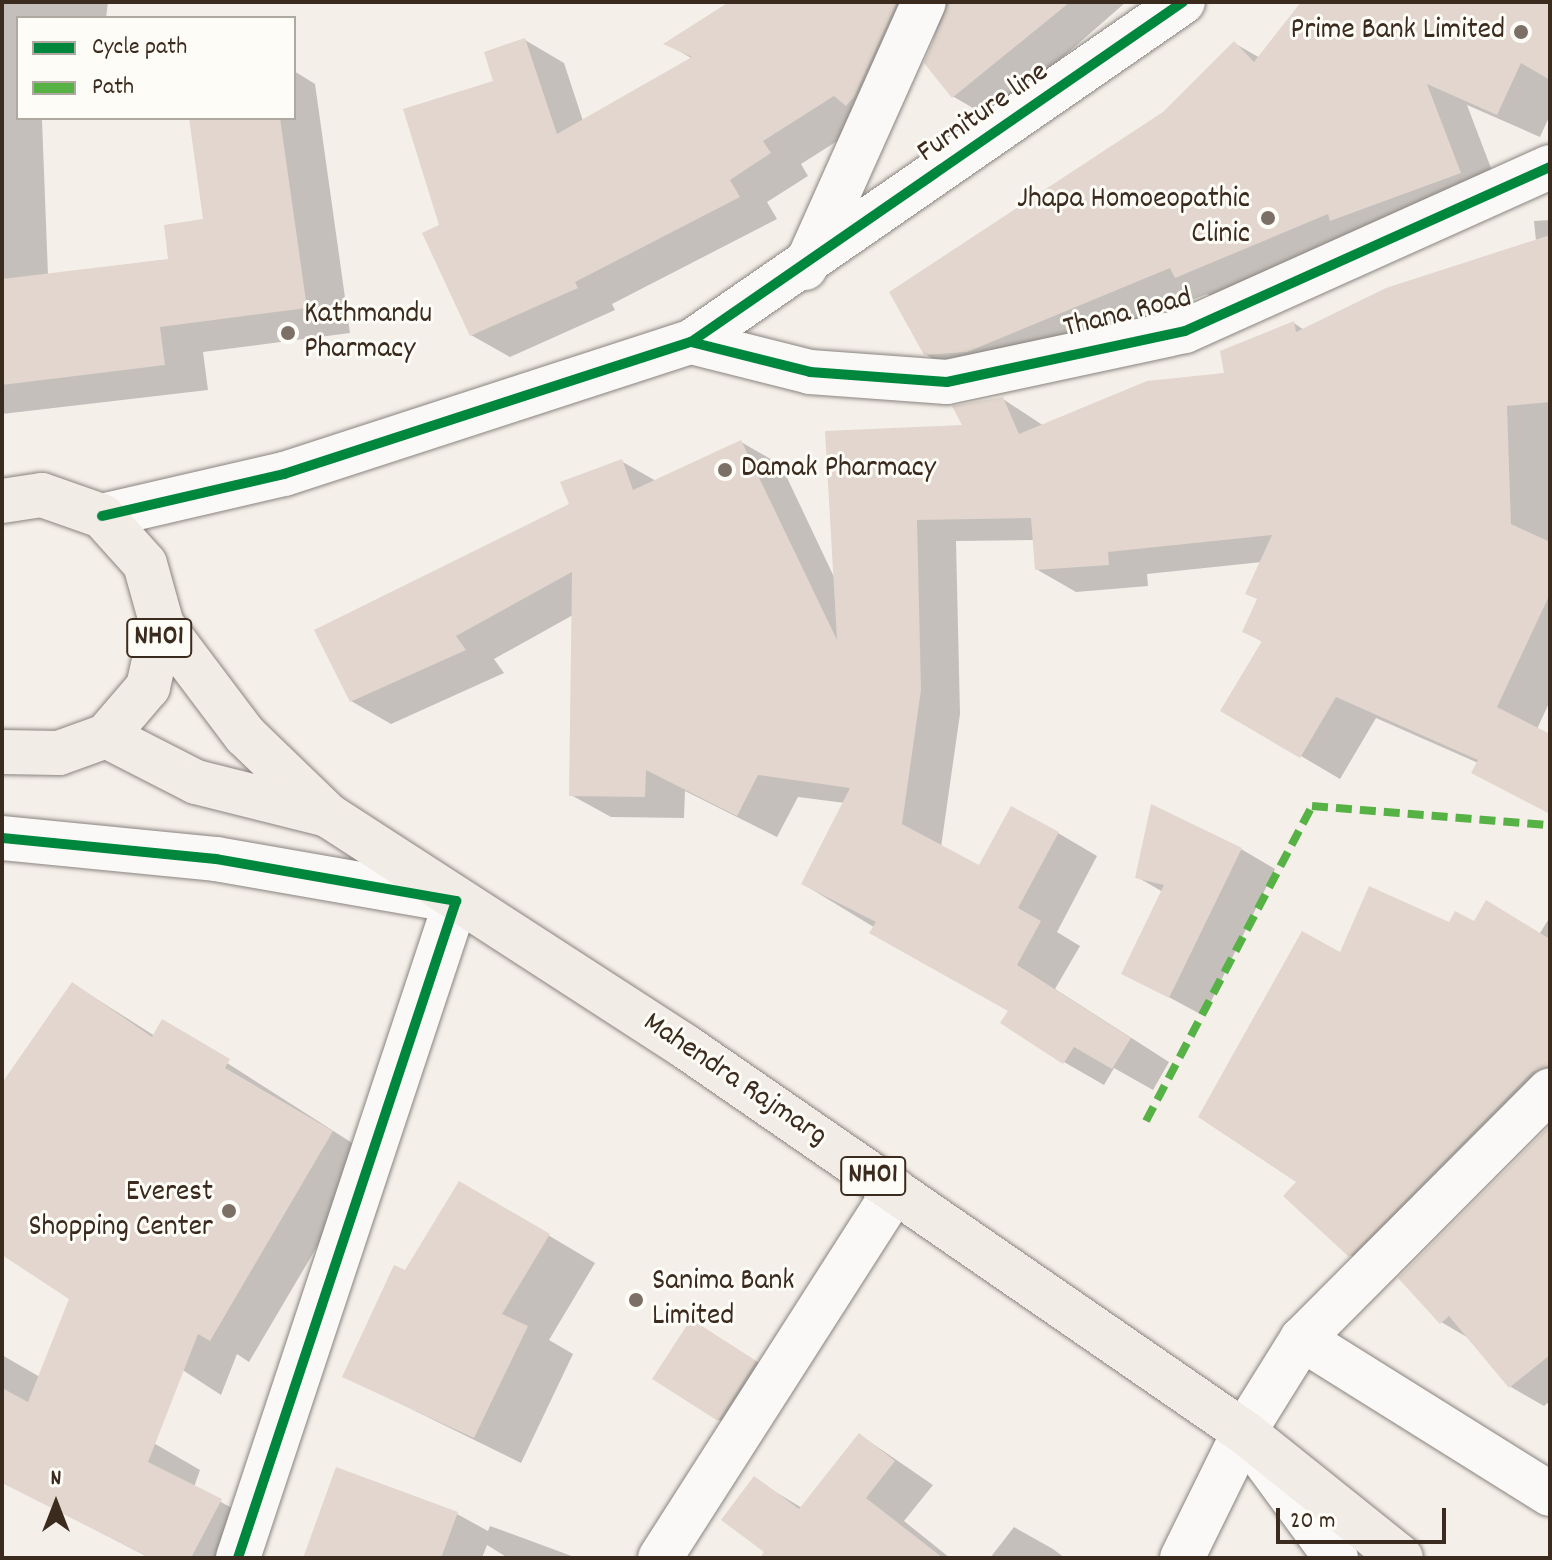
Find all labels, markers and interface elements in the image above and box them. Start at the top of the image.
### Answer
place label: Prime Bank Limited [1291,14,1505,50]
legend [16,16,296,120]
marker: Prime Bank Limited [1512,23,1530,41]
text: Cycle path [92,31,187,65]
street label: Furniture line [912,56,1056,172]
text: Path [92,71,134,105]
place label: Jhapa Homoeopathic Clinic [1017,183,1250,254]
marker: Jhapa Homoeopathic Clinic [1257,207,1279,229]
street label: Thana Road [1060,282,1196,348]
place label: Kathmandu Pharmacy [304,298,432,368]
marker: Kathmandu Pharmacy [279,324,297,342]
place label: Damak Pharmacy [741,452,936,488]
marker: Damak Pharmacy [716,461,734,479]
road number: NH01 [125,614,193,662]
street label: Mahendra Rajmarg [635,1006,833,1156]
road number: NH01 [839,1152,907,1200]
place label: Everest Shopping Center [28,1176,213,1246]
marker: Everest Shopping Center [220,1202,238,1220]
place label: Sanima Bank Limited [652,1265,795,1336]
marker: Sanima Bank Limited [627,1291,645,1309]
north arrow [16,1464,96,1544]
text: N [51,1464,61,1495]
scale bar [1280,1492,1450,1542]
text: 20 m [1290,1505,1336,1539]

